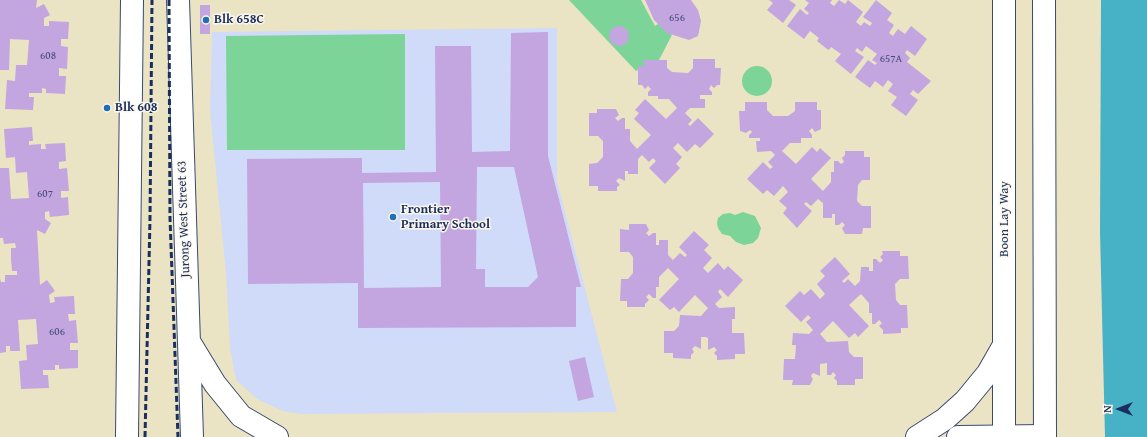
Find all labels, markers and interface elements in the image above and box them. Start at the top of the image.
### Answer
house number: 656 [669,11,685,25]
place label: Blk 658C [214,12,264,28]
marker: Blk 658C [201,15,211,25]
house number: 608 [40,49,56,63]
house number: 657A [880,52,902,66]
place label: Blk 608 [115,100,158,116]
marker: Blk 608 [102,103,112,113]
street label: Jurong West Street 63 [174,160,194,278]
street label: Boon Lay Way [997,181,1013,257]
house number: 607 [37,187,53,201]
place label: Frontier Primary School [401,202,490,233]
marker: Frontier Primary School [388,212,398,222]
house number: 606 [49,325,65,339]
north arrow [1099,389,1139,429]
text: N [1099,405,1115,413]

